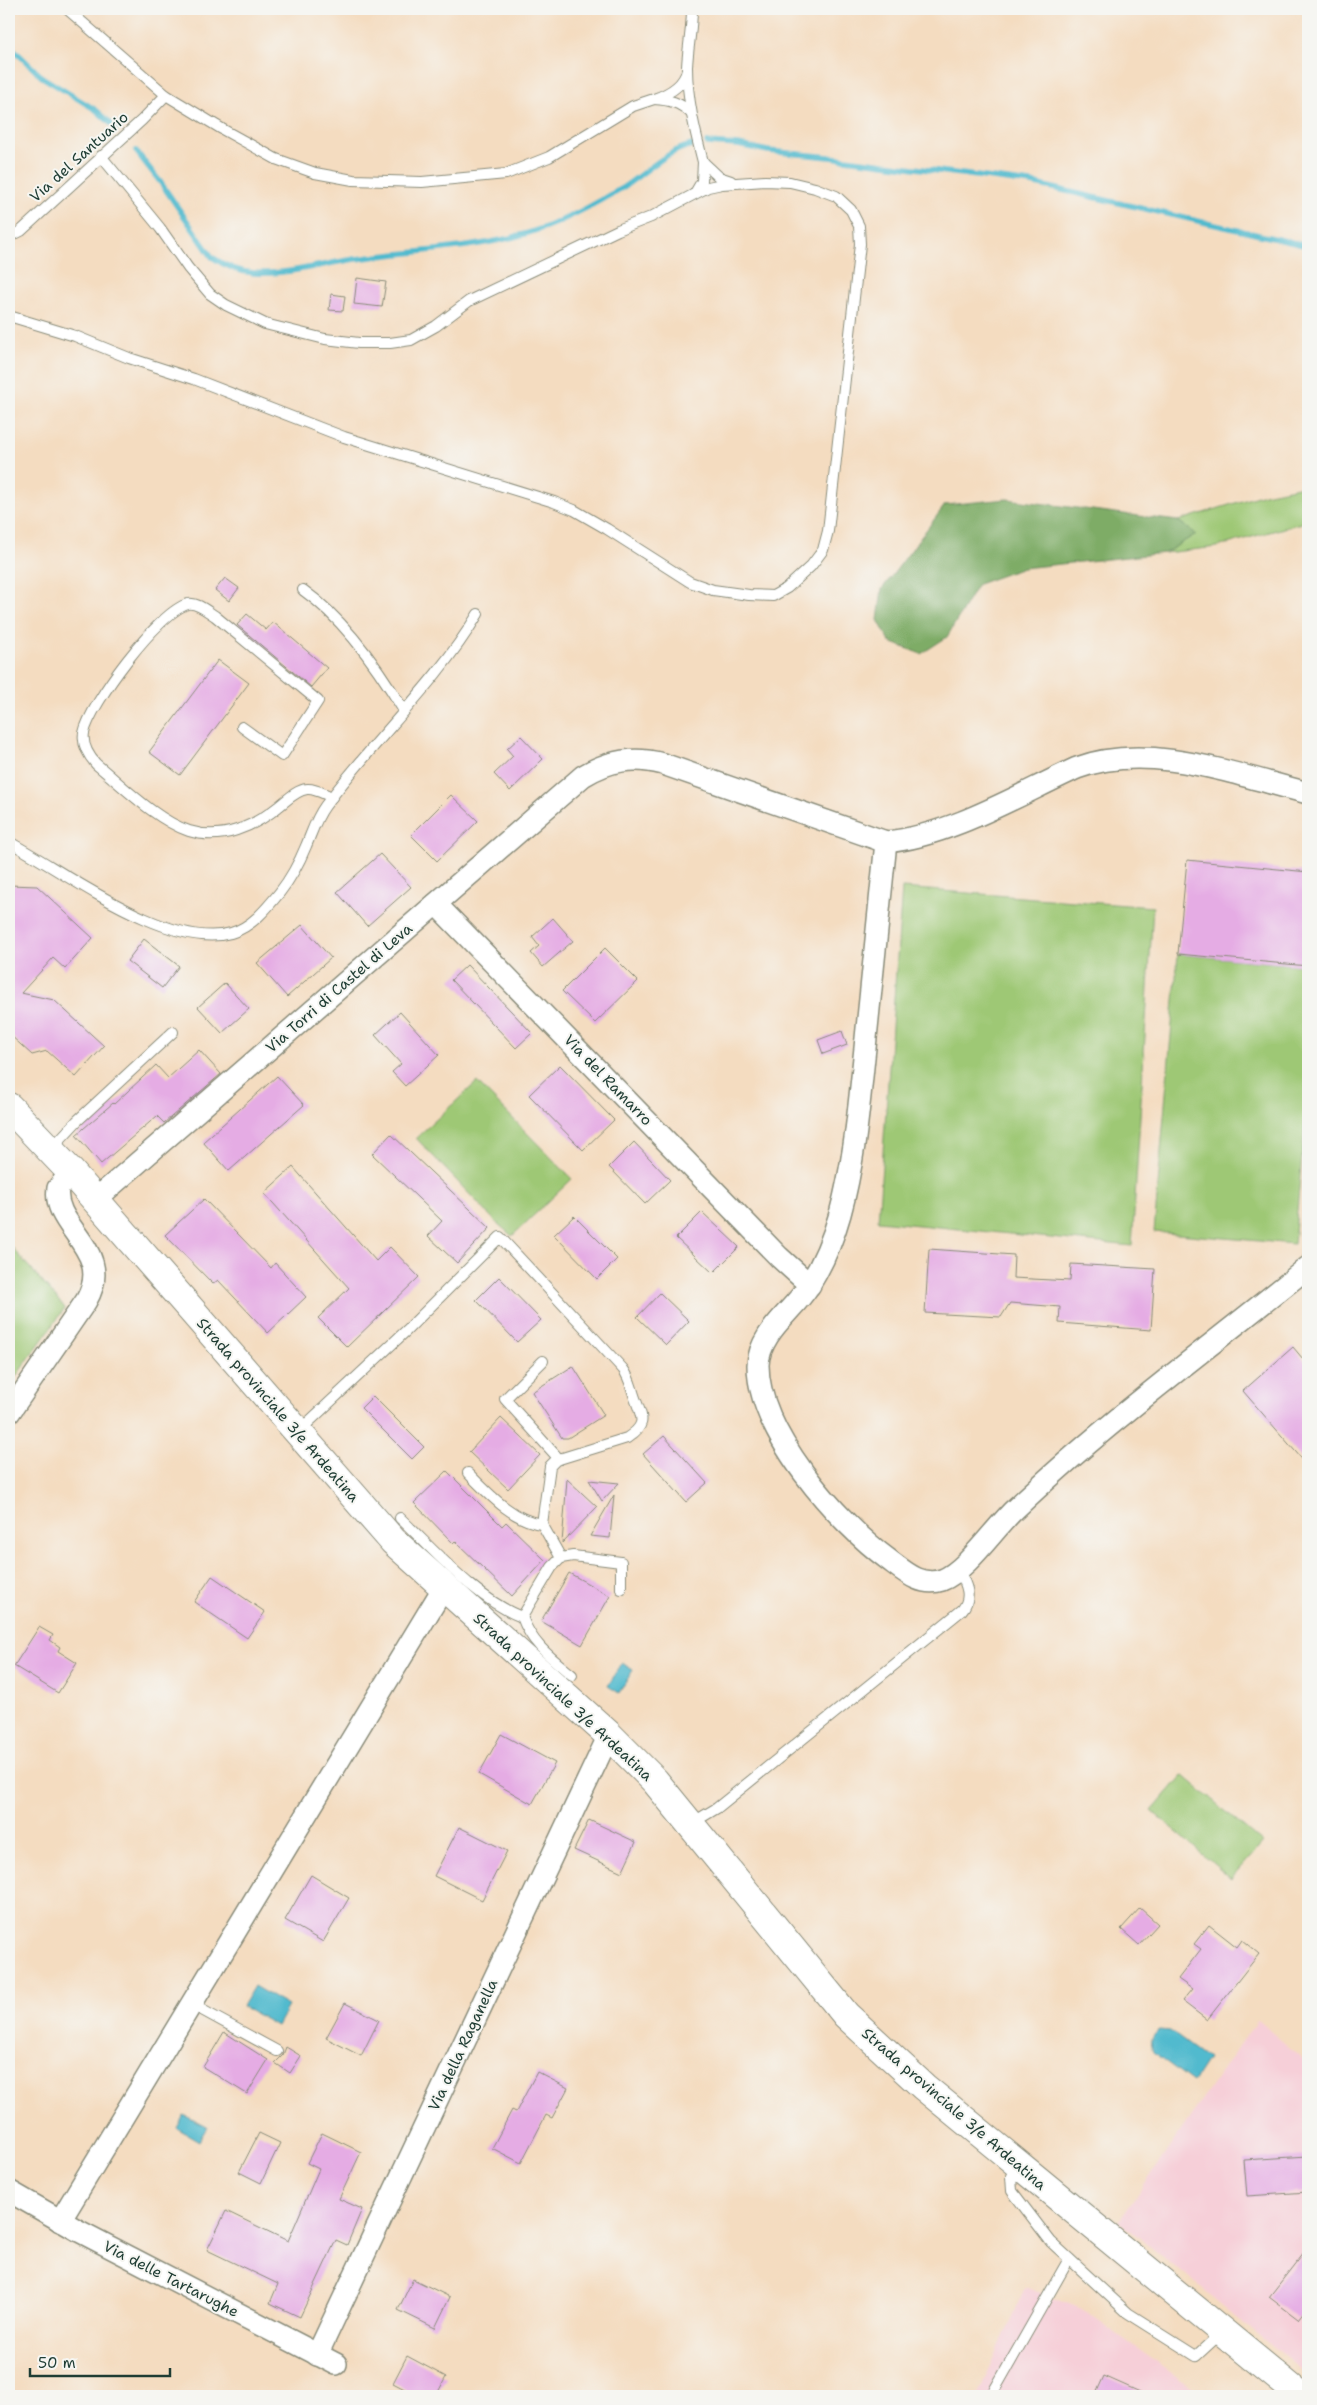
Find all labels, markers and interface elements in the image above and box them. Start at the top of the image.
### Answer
street label: Via del Santuario [25,107,133,207]
street label: Via Torri di Castel di Leva [261,918,417,1057]
street label: Via del Ramarro [559,1030,657,1130]
street label: Strada provinciale 3/e Ardeatina [192,1314,364,1507]
street label: Strada provinciale 3/e Ardeatina [469,1608,657,1786]
street label: Via della Raganella [424,1975,503,2114]
street label: Strada provinciale 3/e Ardeatina [858,2023,1051,2195]
street label: Via delle Tartarughe [100,2236,242,2322]
scale bar [30,2345,170,2377]
text: 50 m [38,2353,76,2373]

